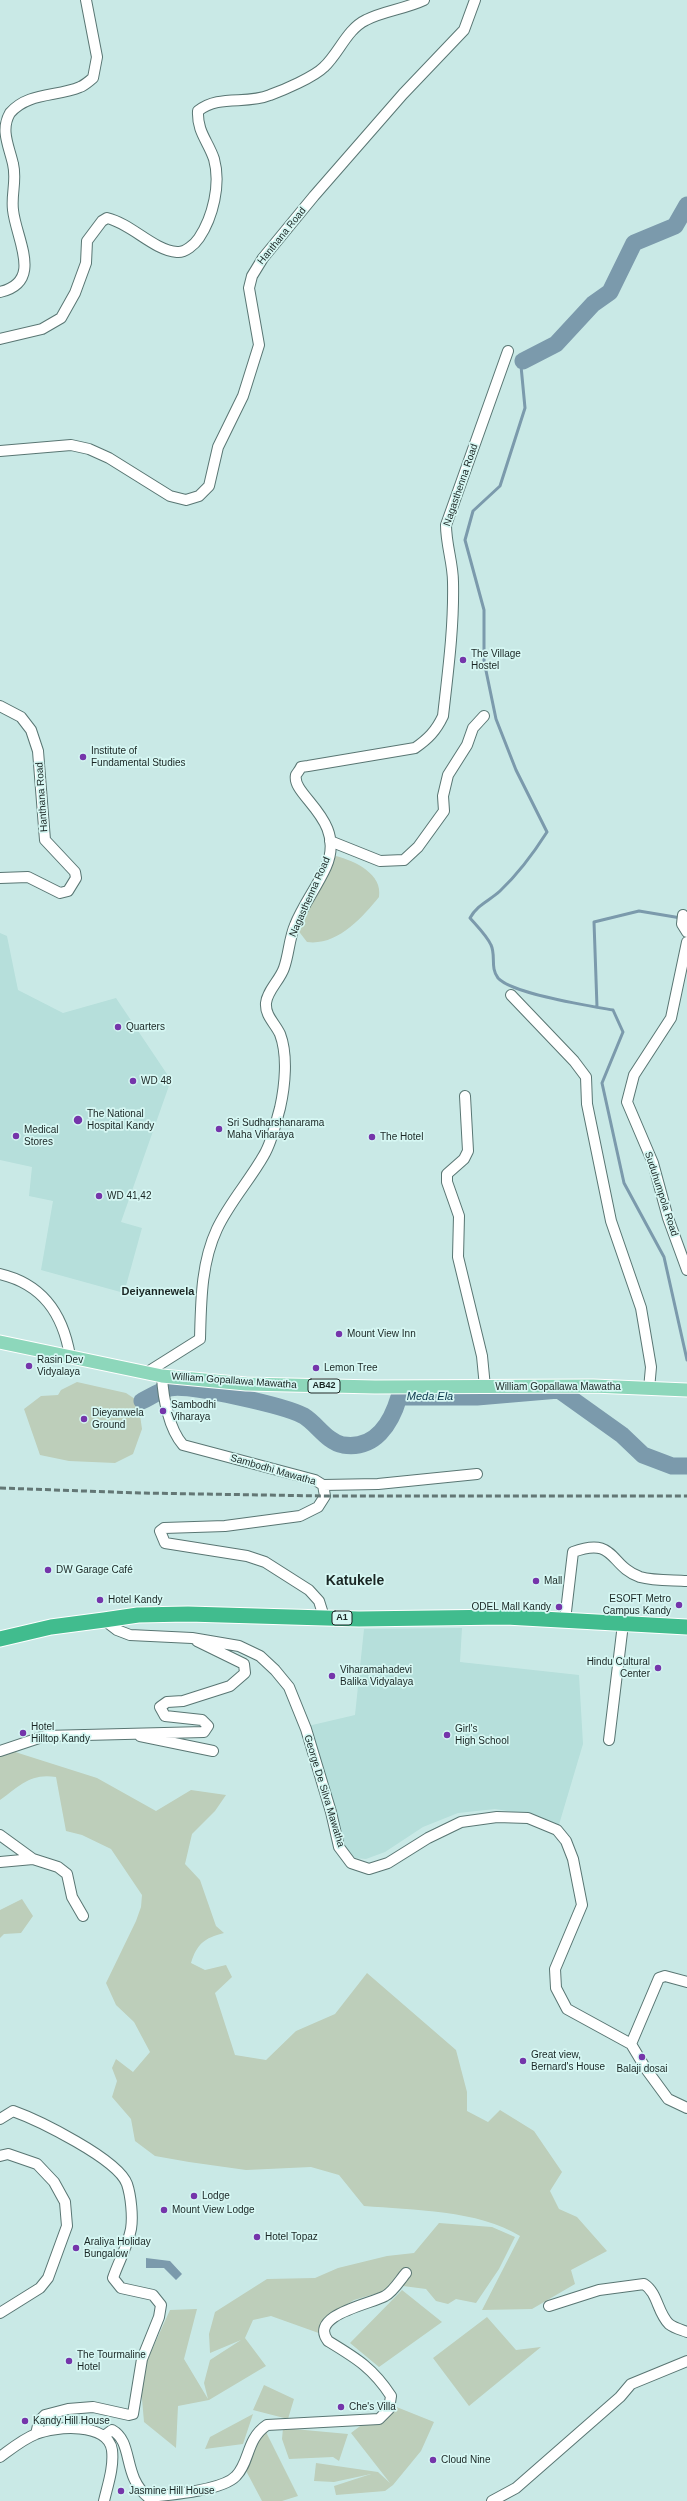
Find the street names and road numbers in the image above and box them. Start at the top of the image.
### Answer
street label: Hanthana Road [255,205,309,267]
street label: Nagasthenna Road [441,442,481,528]
street label: Hanthana Road [34,762,50,832]
street label: Nagasthenna Road [287,855,333,939]
street label: Suduhumpola Road [642,1150,680,1238]
street label: William Gopallawa Mawatha [171,1371,297,1391]
road number: AB42 [308,1379,340,1393]
street label: William Gopallawa Mawatha [495,1381,621,1393]
street label: Sambodhi Mawatha [229,1452,317,1488]
road number: A1 [332,1611,352,1625]
street label: George De Silva Mawatha [301,1733,347,1849]

